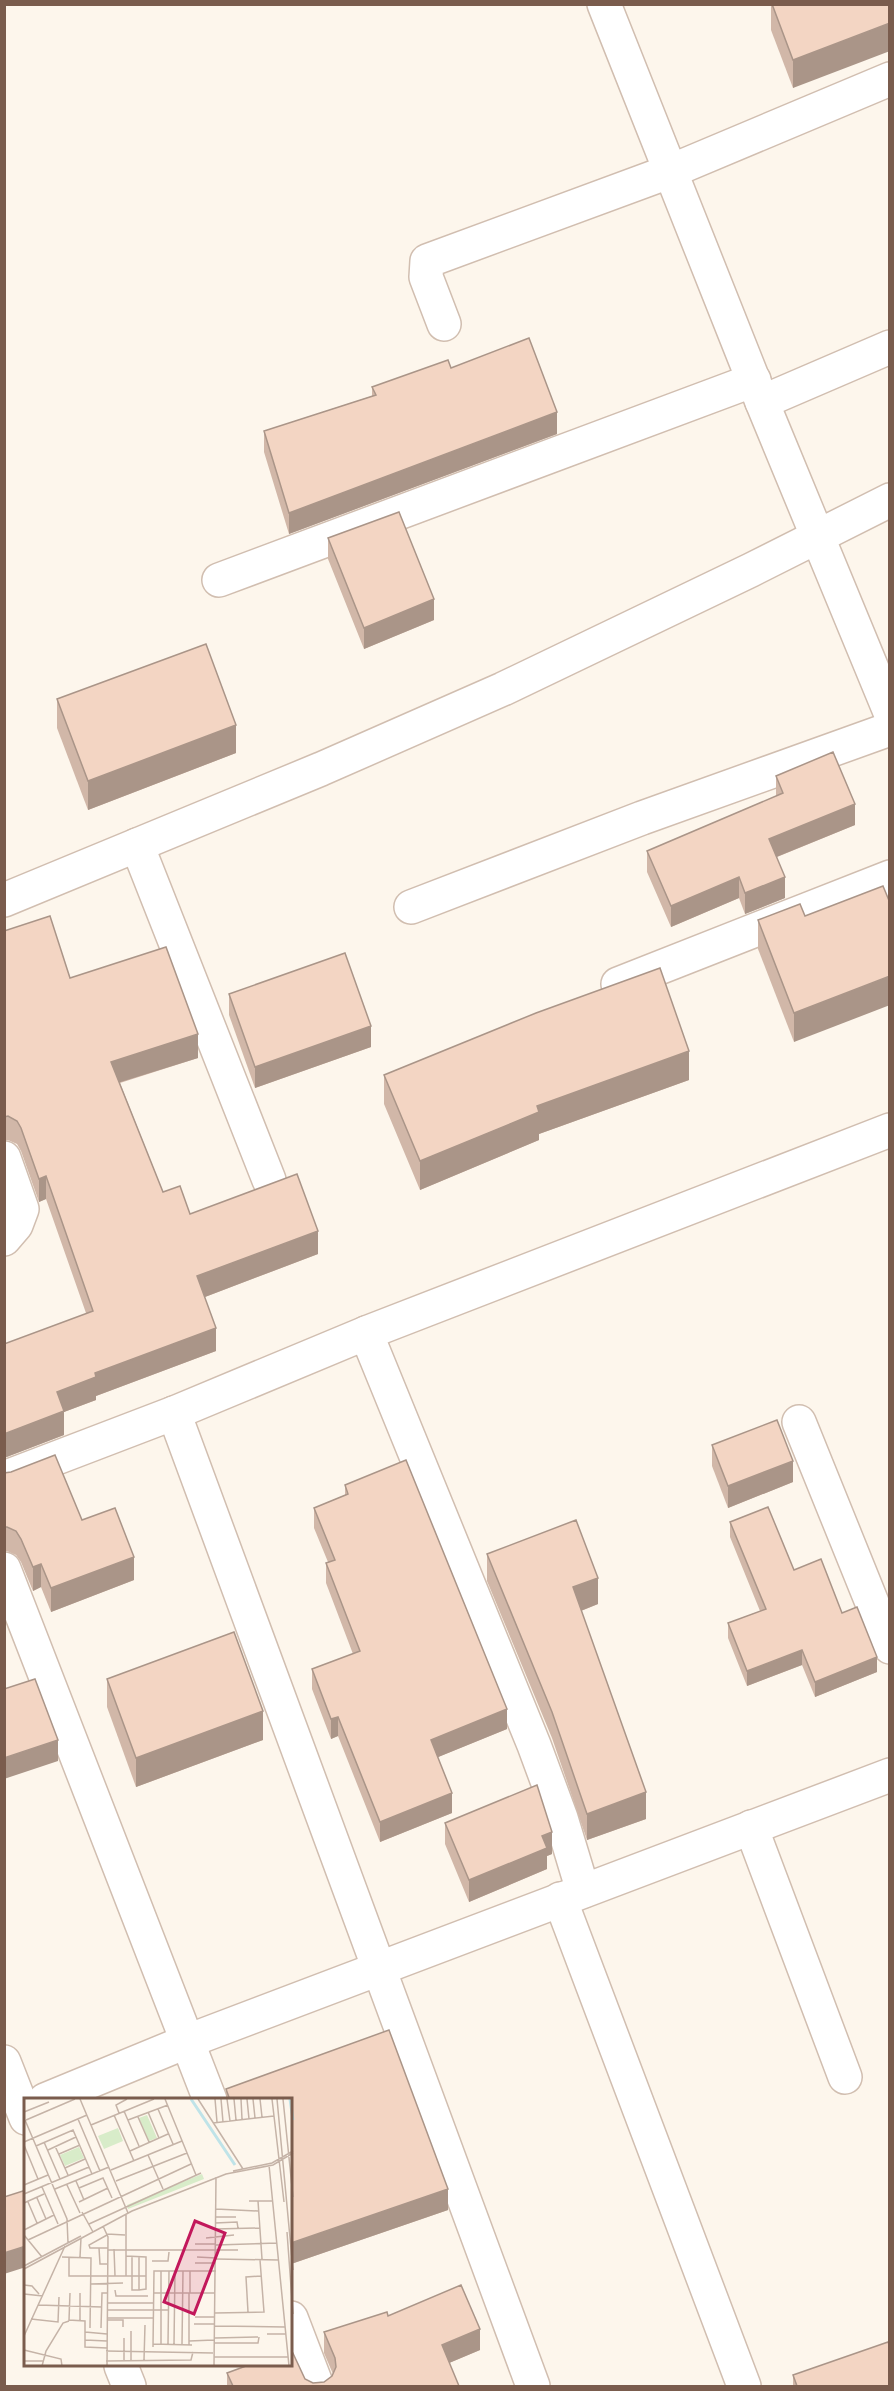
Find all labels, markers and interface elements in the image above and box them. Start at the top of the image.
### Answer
inset map [24,2098,292,2367]

